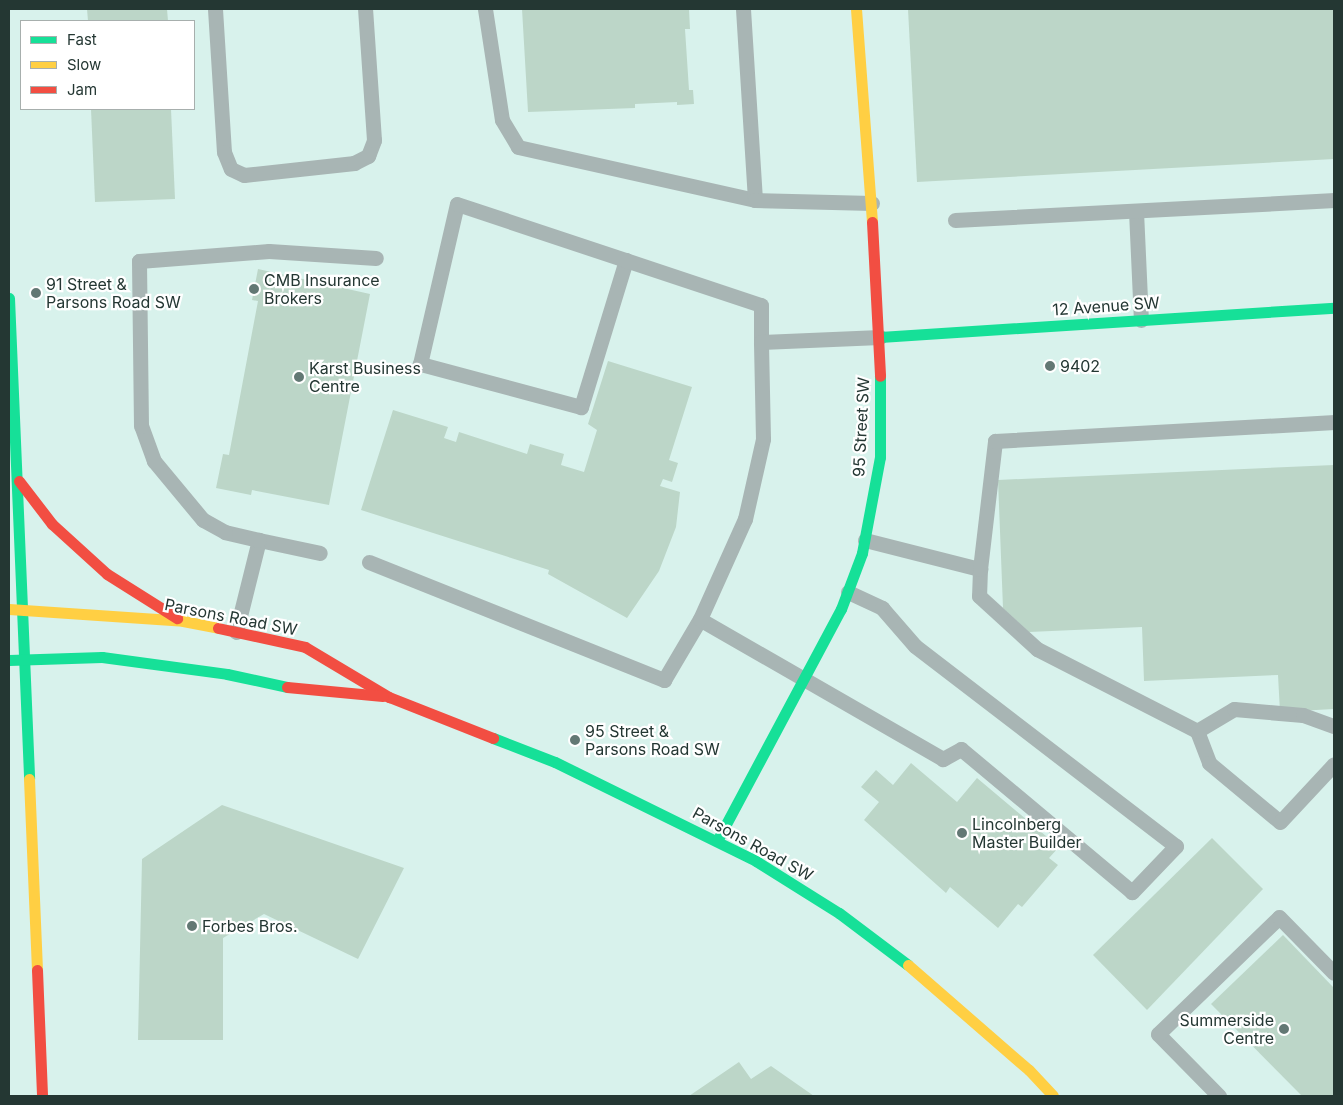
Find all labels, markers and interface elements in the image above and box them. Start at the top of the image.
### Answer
legend [20,20,195,110]
text: Fast [67,30,97,49]
text: Slow [67,55,101,74]
text: Jam [67,80,97,99]
place label: CMB Insurance Brokers [264,270,380,308]
place label: 91 Street & Parsons Road SW [46,274,181,312]
marker: CMB Insurance Brokers [248,283,260,295]
marker: 91 Street & Parsons Road SW [30,287,42,299]
street label: 12 Avenue SW [1052,293,1160,319]
place label: 9402 [1060,356,1100,376]
place label: Karst Business Centre [309,358,421,396]
marker: 9402 [1044,360,1056,372]
marker: Karst Business Centre [293,371,305,383]
street label: 95 Street SW [849,377,873,477]
street label: Parsons Road SW [163,595,299,639]
place label: 95 Street & Parsons Road SW [585,721,720,759]
marker: 95 Street & Parsons Road SW [569,734,581,746]
street label: Parsons Road SW [689,803,817,885]
place label: Lincolnberg Master Builder [972,814,1082,852]
marker: Lincolnberg Master Builder [956,827,968,839]
place label: Forbes Bros. [202,916,298,936]
marker: Forbes Bros. [186,920,198,932]
place label: Summerside Centre [1179,1010,1274,1048]
marker: Summerside Centre [1278,1023,1290,1035]

